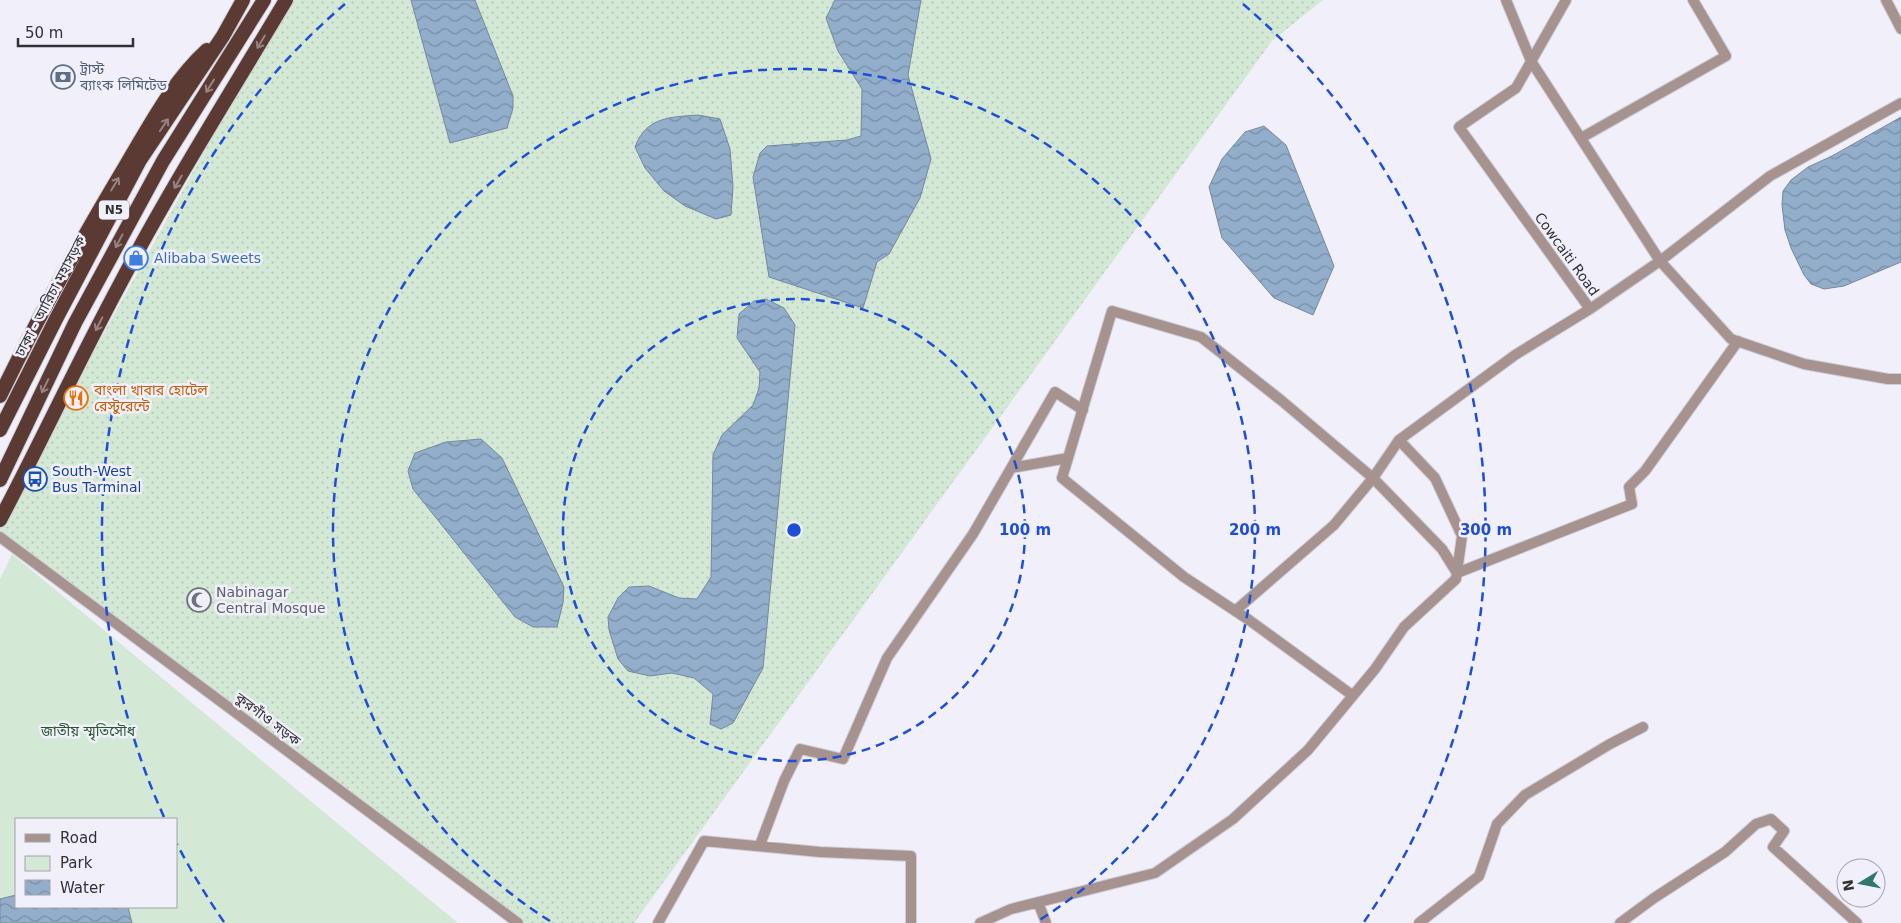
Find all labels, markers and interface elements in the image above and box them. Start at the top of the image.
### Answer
scale bar [18,15,132,47]
text: 50 m [25,24,63,42]
one-way arrow [256,34,266,48]
place label: ট্রাস্ট ব্যাংক লিমিটেড [79,61,168,93]
bank icon: ট্রাস্ট ব্যাংক লিমিটেড [50,64,76,90]
one-way arrow [205,78,215,92]
one-way arrow [159,118,169,132]
one-way arrow [173,174,183,189]
one-way arrow [111,177,121,191]
road number: N5 [99,200,129,220]
street label: Cowcaiti Road [1531,209,1603,299]
street label: ঢাকা - আরিচা মহাসড়ক [11,232,89,360]
one-way arrow [114,233,123,248]
shop icon: Alibaba Sweets [123,245,149,271]
place label: Alibaba Sweets [154,250,261,266]
one-way arrow [94,316,103,331]
one-way arrow [40,378,49,393]
place label: বাংলা খাবার হোটেল রেস্টুরেন্টে [93,382,208,415]
restaurant icon: বাংলা খাবার হোটেল রেস্টুরেন্টে [63,385,89,411]
place label: South-West Bus Tarminal [52,463,141,495]
bus stop icon: South-West Bus Tarminal [22,466,48,492]
centre of rings [785,521,803,539]
text: 100 m [999,521,1051,539]
text: 200 m [1229,521,1281,539]
text: 300 m [1460,521,1512,539]
place label: Nabinagar Central Mosque [216,584,326,616]
mosque icon: Nabinagar Central Mosque [186,587,212,613]
street label: কুরগাঁও সড়ক [231,688,305,750]
park label: জাতীয় স্মৃতিসৌধ [40,723,136,741]
legend [15,818,178,908]
text: Road [60,829,98,847]
text: Park [60,854,93,872]
north arrow [1836,858,1886,908]
text: N [1839,878,1857,892]
text: Water [60,879,105,897]

